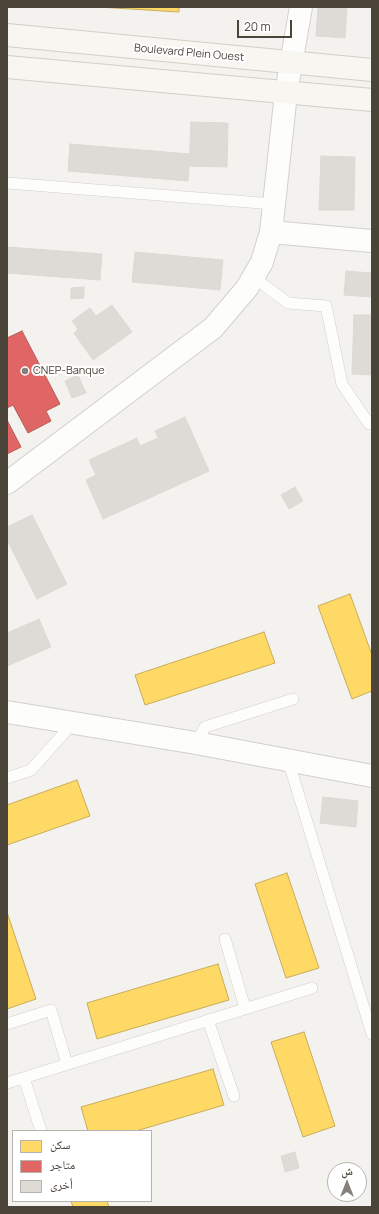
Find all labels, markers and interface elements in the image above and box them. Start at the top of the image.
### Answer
scale bar [239,12,294,38]
text: 20 m [244,18,271,35]
street label: Boulevard Plein Ouest [133,42,245,64]
place label: CNEP-Banque [33,364,105,378]
marker: CNEP-Banque [20,366,30,376]
legend [12,1130,152,1202]
text: سكن [50,1136,70,1153]
text: متاجر [50,1156,75,1173]
north arrow [327,1162,367,1202]
text: ش [341,1163,353,1178]
text: أخرى [50,1176,73,1193]

